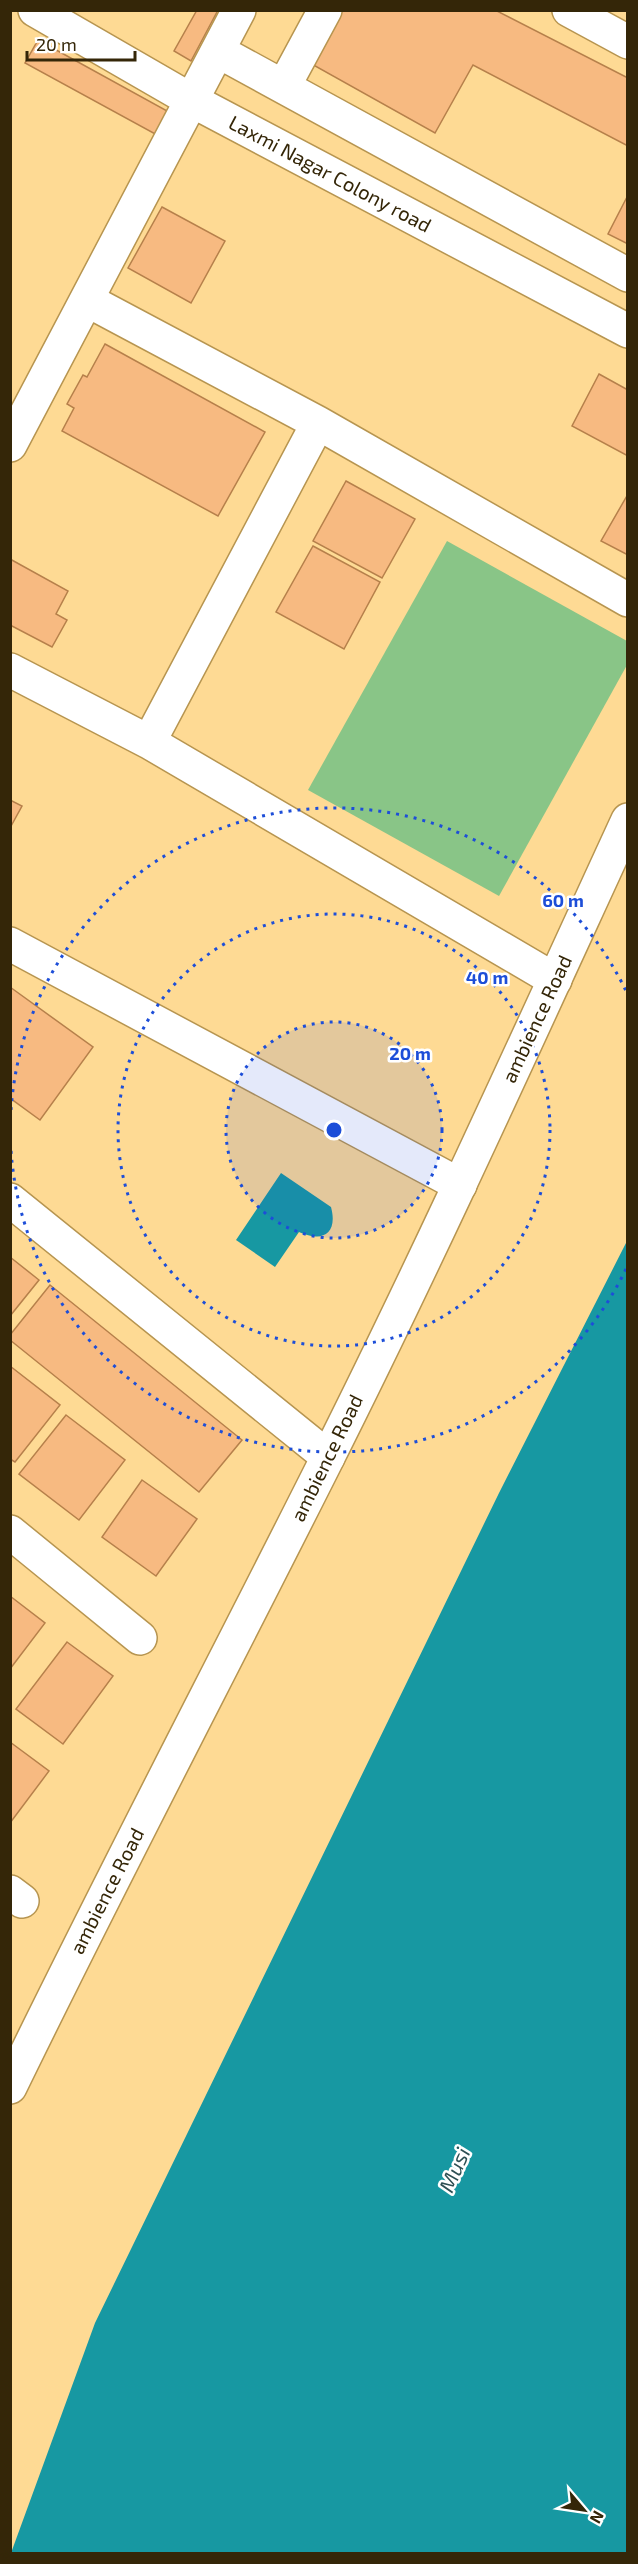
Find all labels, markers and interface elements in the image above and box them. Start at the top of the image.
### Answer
scale bar [27,24,135,62]
text: 20 m [36,33,77,55]
street label: Laxmi Nagar Colony road [225,110,436,237]
text: 60 m [542,889,584,911]
street label: ambience Road [496,951,576,1086]
text: 40 m [466,966,508,988]
text: 20 m [389,1042,431,1064]
centre of rings [324,1120,344,1140]
street label: ambience Road [285,1390,367,1525]
street label: ambience Road [64,1824,148,1958]
water label: Musi [433,2143,474,2196]
north arrow [554,2480,614,2540]
text: N [586,2508,609,2527]

